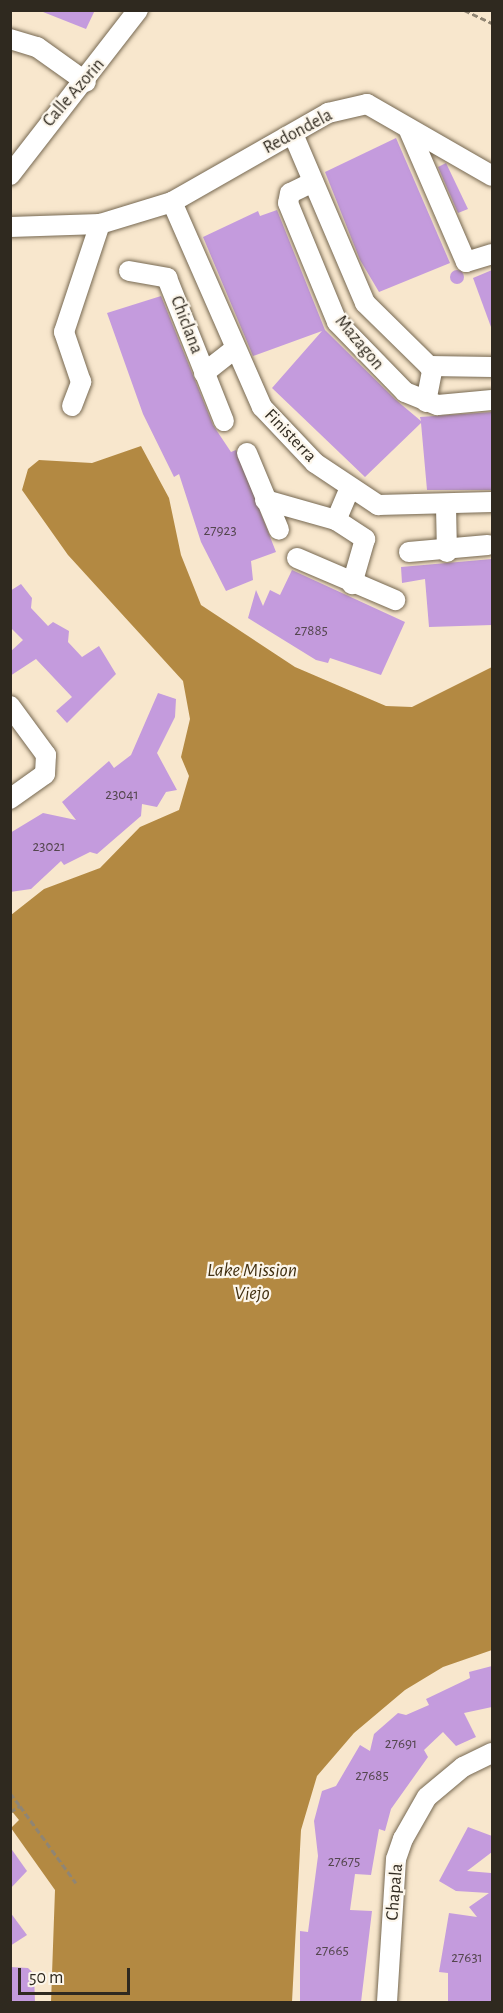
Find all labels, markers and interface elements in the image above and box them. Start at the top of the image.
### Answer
street label: Calle Azorin [38,54,110,132]
street label: Redondela [260,105,336,159]
street label: Chiclana [165,293,207,357]
street label: Mazagon [330,311,388,375]
street label: Finisterra [259,405,321,467]
house number: 27923 [203,522,237,540]
house number: 27885 [294,622,328,640]
house number: 23041 [105,786,139,804]
house number: 23021 [33,838,65,856]
water label: Lake Mission Viejo [207,1259,297,1306]
house number: 27691 [385,1735,417,1753]
house number: 27685 [355,1767,389,1785]
house number: 27675 [328,1853,360,1871]
street label: Chapala [382,1863,408,1921]
house number: 27665 [315,1942,349,1960]
house number: 27631 [451,1949,483,1967]
scale bar [21,1956,134,1994]
text: 50 m [29,1969,63,1987]

